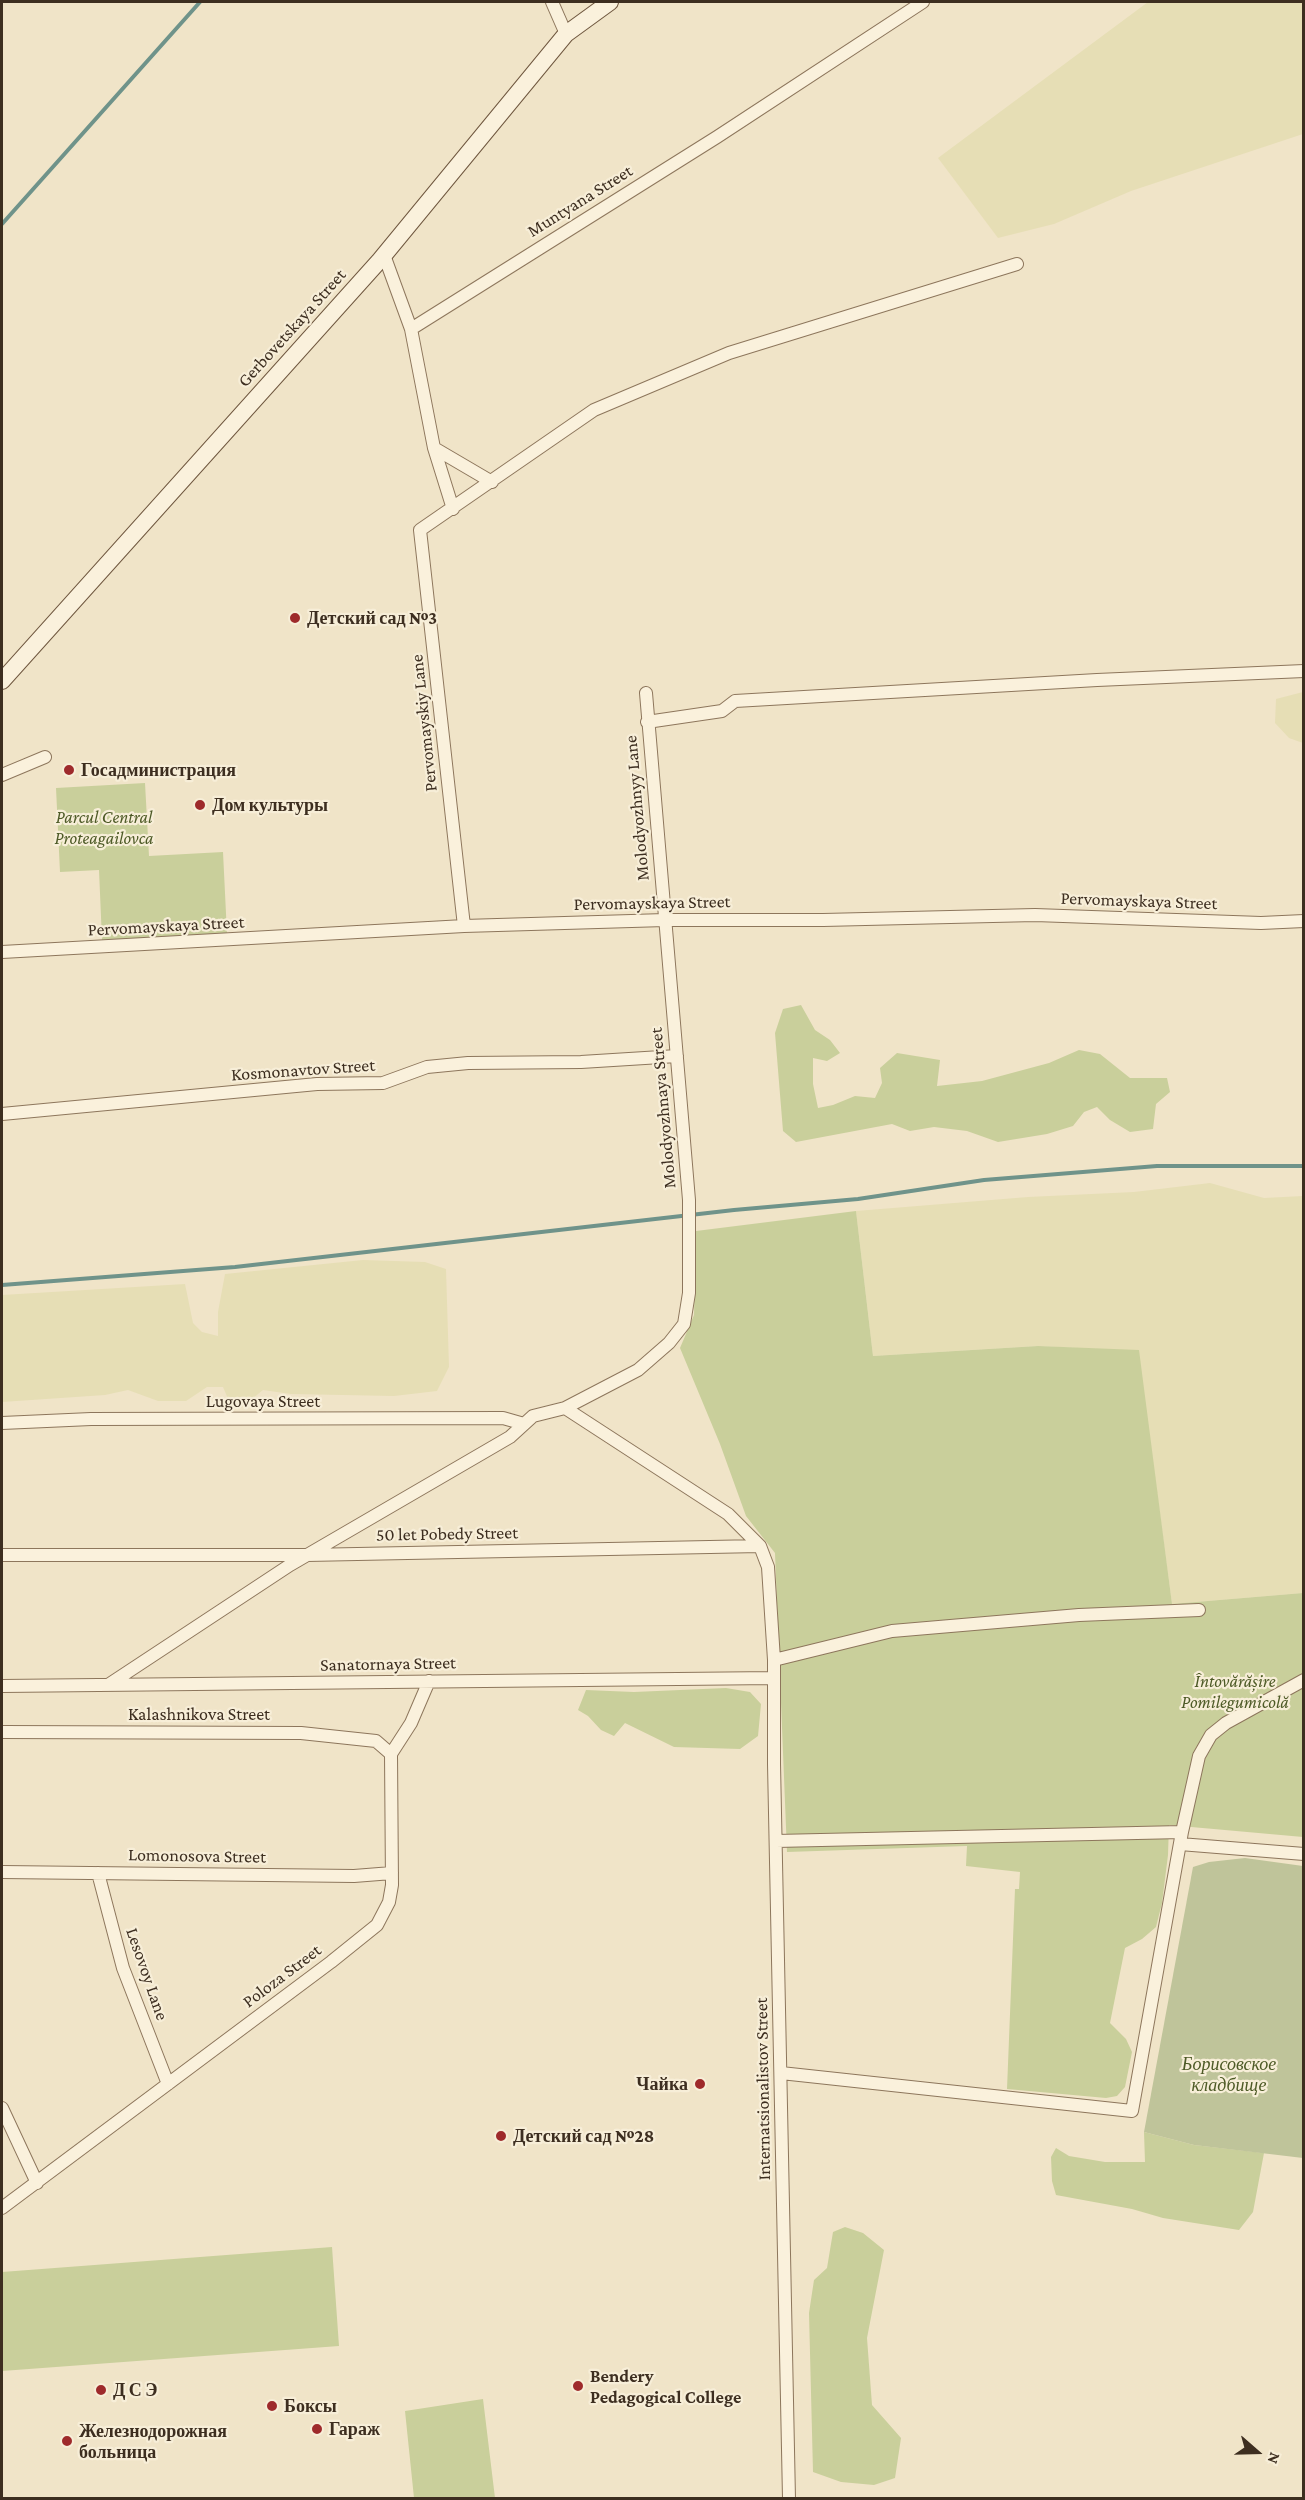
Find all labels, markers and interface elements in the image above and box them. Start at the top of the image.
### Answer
street label: Muntyana Street [523,160,637,242]
street label: Gerbovetskaya Street [233,264,351,392]
place label: Детский сад №3 [307,607,437,629]
marker: Детский сад №3 [288,611,302,625]
street label: Pervomayskiy Lane [406,653,442,793]
street label: Molodyozhnyy Lane [620,734,654,882]
place label: Госадминистрация [81,759,236,781]
marker: Госадминистрация [62,763,76,777]
place label: Дом культуры [212,794,328,816]
marker: Дом культуры [193,798,207,812]
park label: Parcul Central Proteagailovca [55,806,153,848]
street label: Pervomayskaya Street [1060,887,1218,915]
street label: Pervomayskaya Street [573,891,731,915]
street label: Pervomayskaya Street [87,911,245,941]
street label: Molodyozhnaya Street [645,1027,681,1189]
street label: Kosmonavtov Street [230,1054,376,1086]
street label: Lugovaya Street [206,1390,320,1412]
street label: 50 let Pobedy Street [376,1522,518,1546]
street label: Sanatornaya Street [320,1652,456,1676]
park label: Întovărășire Pomilegumicolă [1181,1670,1289,1712]
street label: Kalashnikova Street [128,1703,270,1725]
street label: Lomonosova Street [128,1844,266,1868]
street label: Lesovoy Lane [121,1925,173,2023]
street label: Poloza Street [238,1939,326,2013]
street label: Internatsionalistov Street [751,1997,775,2181]
park label: Борисовское кладбище [1182,2053,1276,2096]
place label: Чайка [636,2073,688,2095]
marker: Чайка [693,2077,707,2091]
place label: Детский сад №28 [513,2125,654,2147]
marker: Детский сад №28 [494,2129,508,2143]
place label: Bendery Pedagogical College [590,2365,741,2408]
place label: Д С Э [113,2379,158,2401]
marker: Bendery Pedagogical College [571,2379,585,2393]
marker: Д С Э [94,2383,108,2397]
place label: Боксы [284,2395,337,2417]
marker: Боксы [265,2399,279,2413]
place label: Гараж [329,2418,380,2440]
place label: Железнодорожная больница [79,2420,227,2462]
marker: Гараж [310,2422,324,2436]
north arrow [1227,2422,1287,2482]
marker: Железнодорожная больница [60,2434,74,2448]
text: N [1265,2450,1284,2466]

